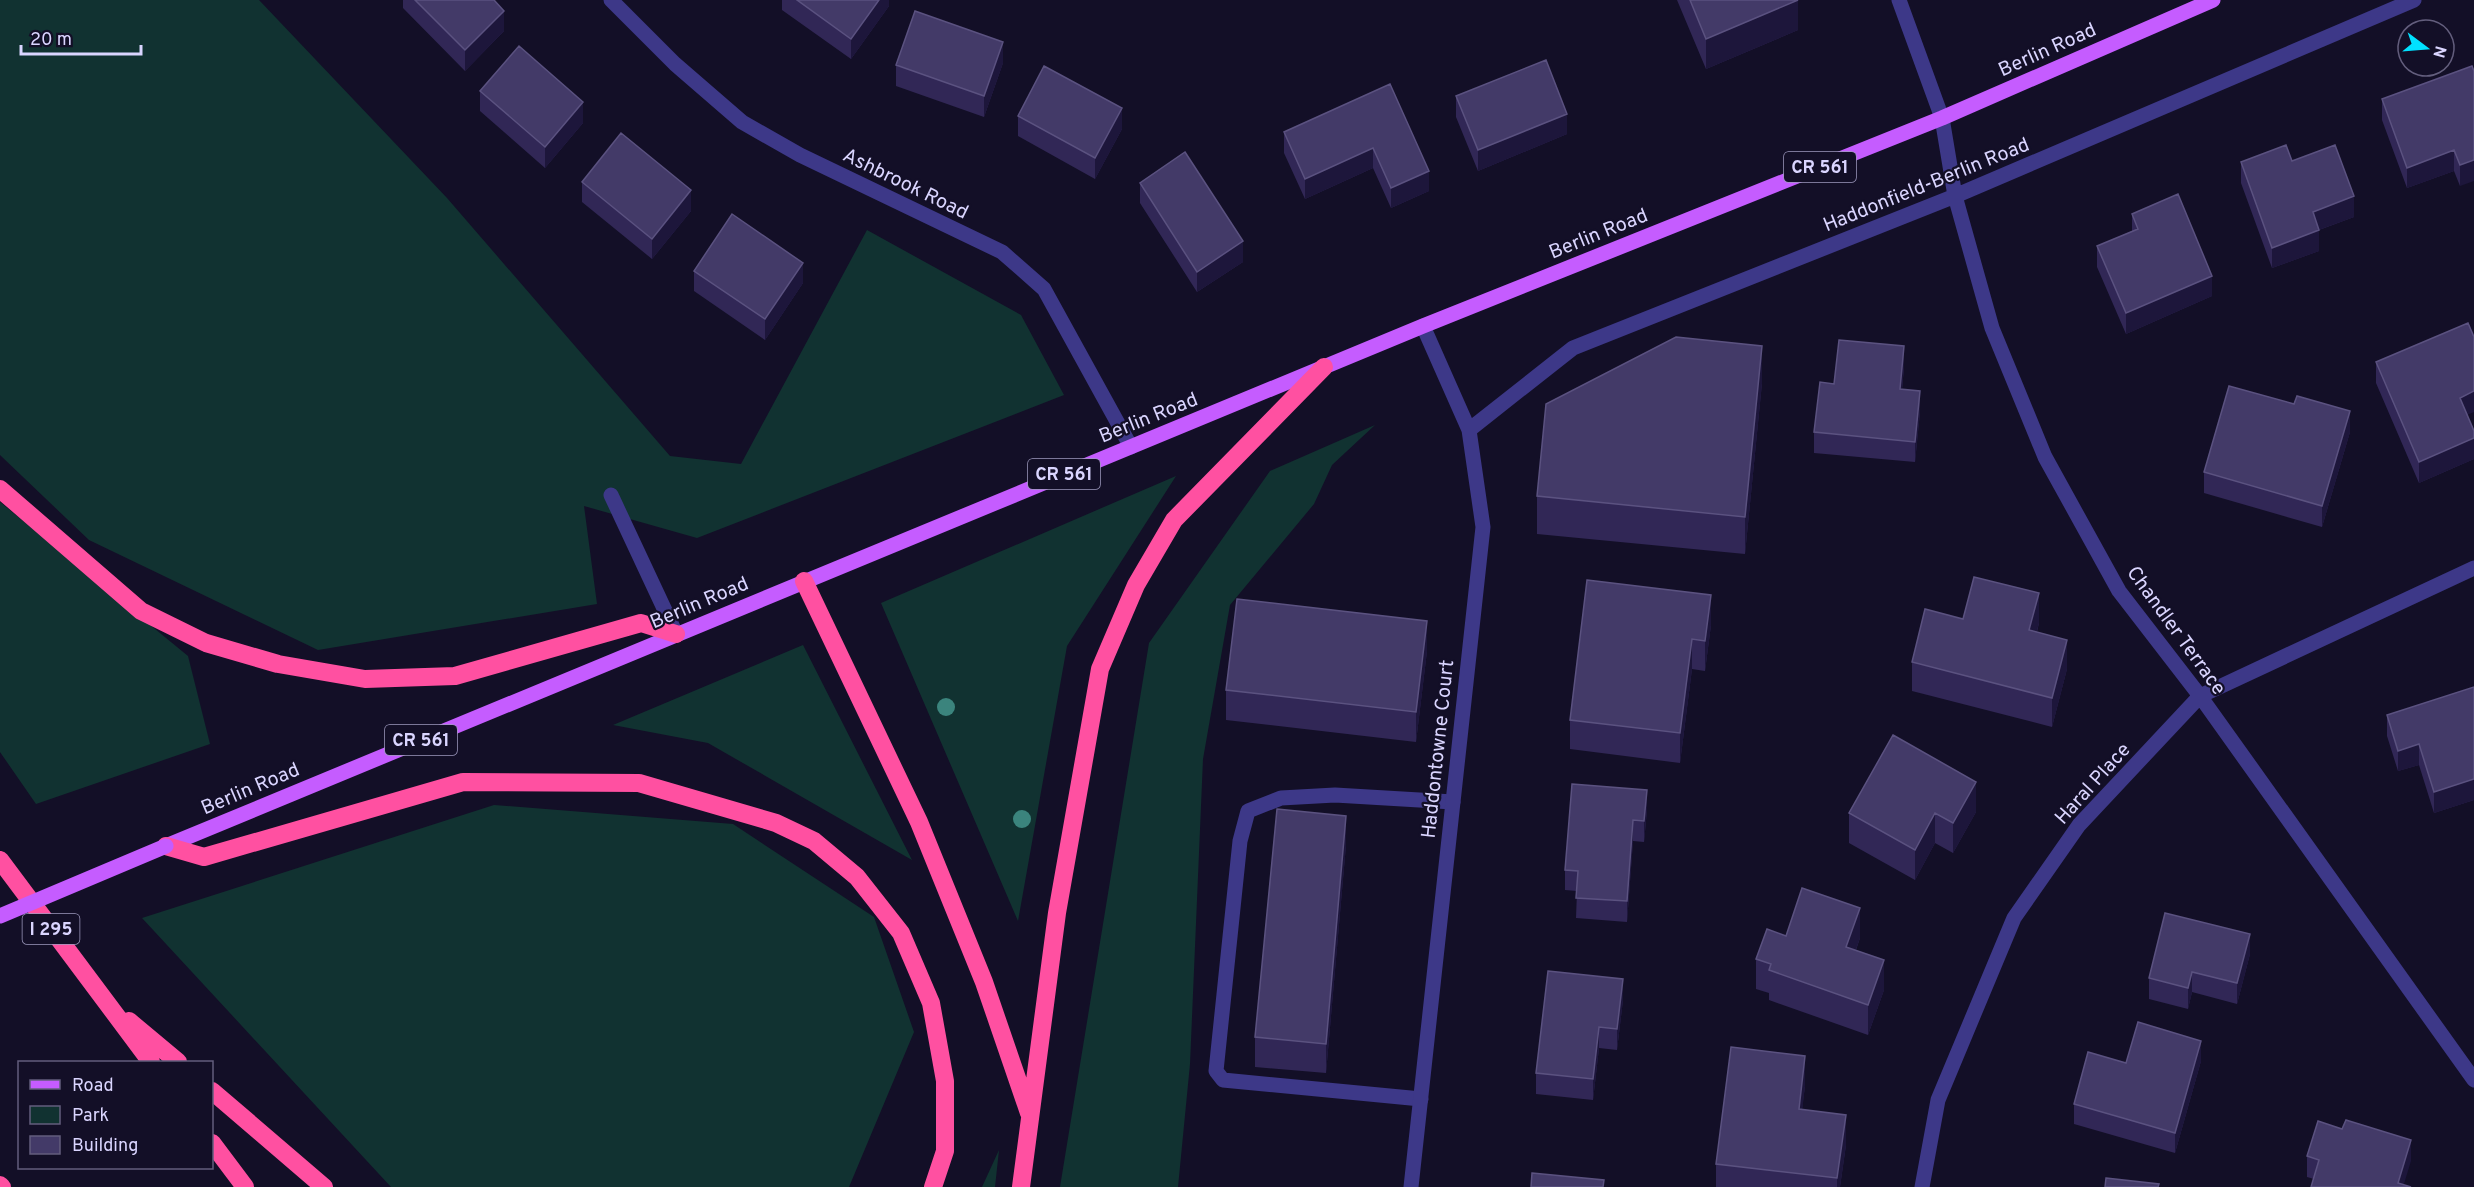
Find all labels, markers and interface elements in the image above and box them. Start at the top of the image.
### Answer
scale bar [21,18,141,56]
street label: Berlin Road [1995,18,2101,84]
north arrow [2396,18,2456,78]
text: 20 m [30,29,72,52]
text: N [2427,43,2450,60]
street label: Haddonfield-Berlin Road [1820,133,2034,239]
street label: Ashbrook Road [838,143,972,226]
road number: CR 561 [1784,152,1856,182]
street label: Berlin Road [1545,203,1652,266]
street label: Berlin Road [1095,387,1202,450]
road number: CR 561 [1028,459,1100,489]
street label: Chandler Terrace [2120,561,2231,701]
street label: Berlin Road [647,571,753,636]
street label: Haddontowne Court [1417,659,1461,840]
road number: CR 561 [385,725,457,755]
street label: Haral Place [2050,738,2137,831]
street label: Berlin Road [198,757,304,822]
road number: I 295 [22,914,80,944]
legend [18,1061,213,1169]
text: Road [72,1075,114,1098]
text: Park [72,1105,109,1128]
text: Building [72,1135,138,1158]

